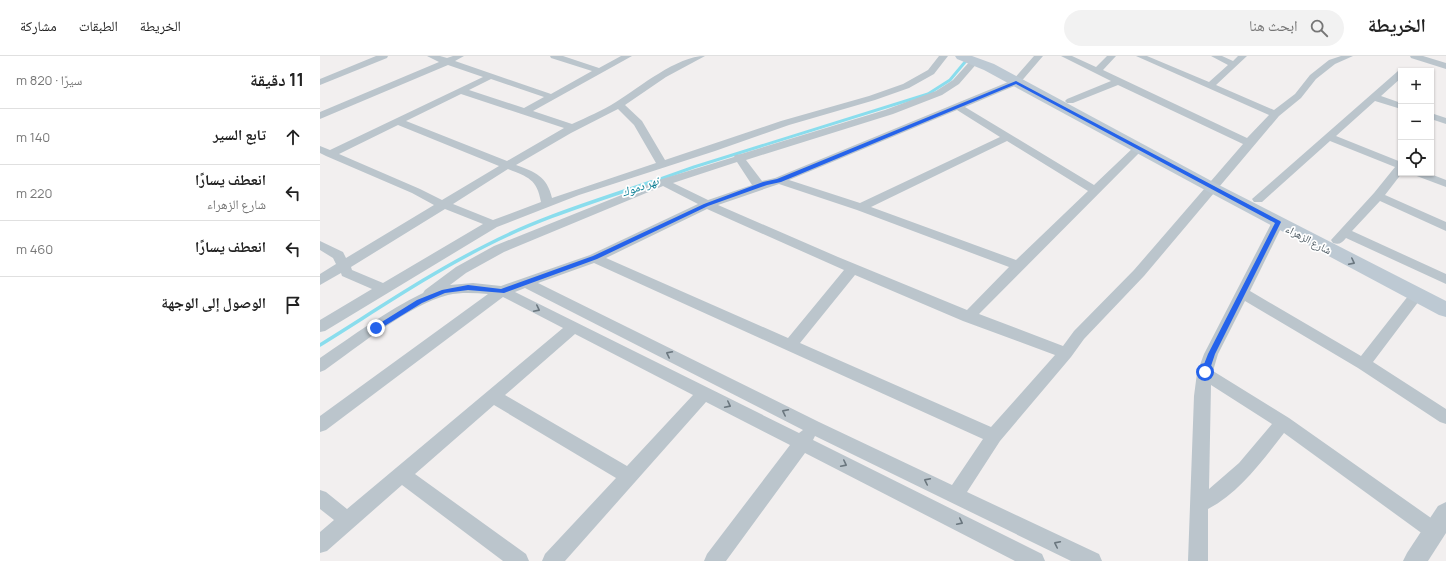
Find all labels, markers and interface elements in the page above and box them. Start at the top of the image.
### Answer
search box [1064,10,1344,46]
text: الخريطة [1368,12,1426,38]
text: ابحث هنا [1249,15,1298,36]
text: مشاركة [20,16,57,35]
text: الطبقات [79,16,118,35]
text: الخريطة [140,16,181,35]
icon: search [1308,17,1330,39]
text: 11 دقيقة [250,68,304,91]
map controls [1398,68,1434,176]
button: + [1398,68,1434,104]
text: سيرًا · 820 m [16,71,82,89]
button: − [1398,104,1434,140]
text: تابع السير [213,124,266,145]
icon: ahead [282,126,304,148]
text: 140 m [16,128,50,146]
button: locate [1398,140,1434,176]
text: انعطف يسارًا [195,169,266,190]
water label: نهر دموك [619,171,663,200]
icon: left [282,182,304,204]
text: 220 m [16,184,52,202]
text: شارع الزهراء [207,195,266,213]
street label: شارع الزهراء [1283,221,1335,257]
text: انعطف يسارًا [195,236,266,257]
icon: left [282,238,304,260]
text: 460 m [16,240,53,258]
one-way arrow [1348,257,1355,264]
text: الوصول إلى الوجهة [161,292,266,313]
icon: arrive [282,294,304,316]
one-way arrow [532,304,540,312]
route end [367,319,385,337]
one-way arrow [665,352,673,359]
route start [1196,363,1214,381]
one-way arrow [723,400,731,408]
one-way arrow [782,410,789,417]
one-way arrow [839,459,847,466]
one-way arrow [924,478,932,486]
one-way arrow [955,518,963,525]
one-way arrow [1054,541,1061,549]

